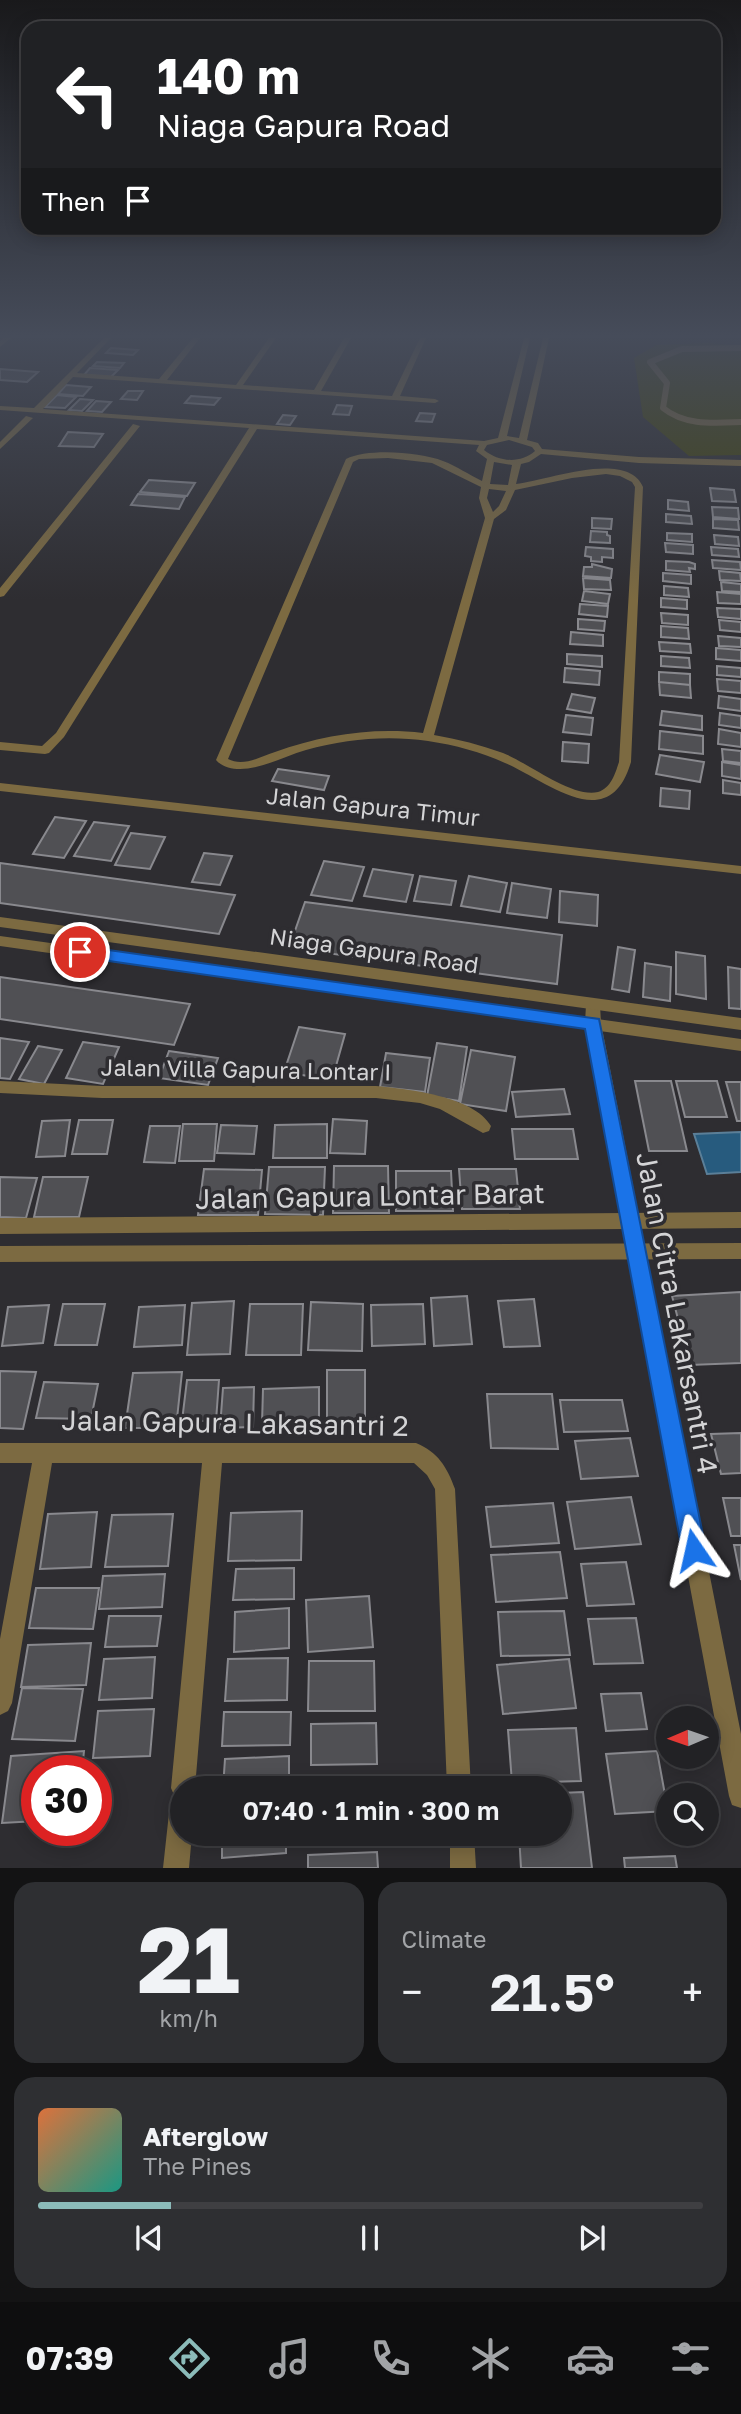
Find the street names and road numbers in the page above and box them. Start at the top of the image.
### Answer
street label: Jalan Gapura Timur [265,781,481,831]
street label: Niaga Gapura Road [268,921,480,979]
street label: Jalan Villa Gapura Lontar I [101,1052,392,1086]
street label: Jalan Citra Lakarsantri 4 [630,1149,725,1477]
street label: Jalan Gapura Lontar Barat [195,1176,545,1215]
street label: Jalan Gapura Lakasantri 2 [61,1403,409,1442]

